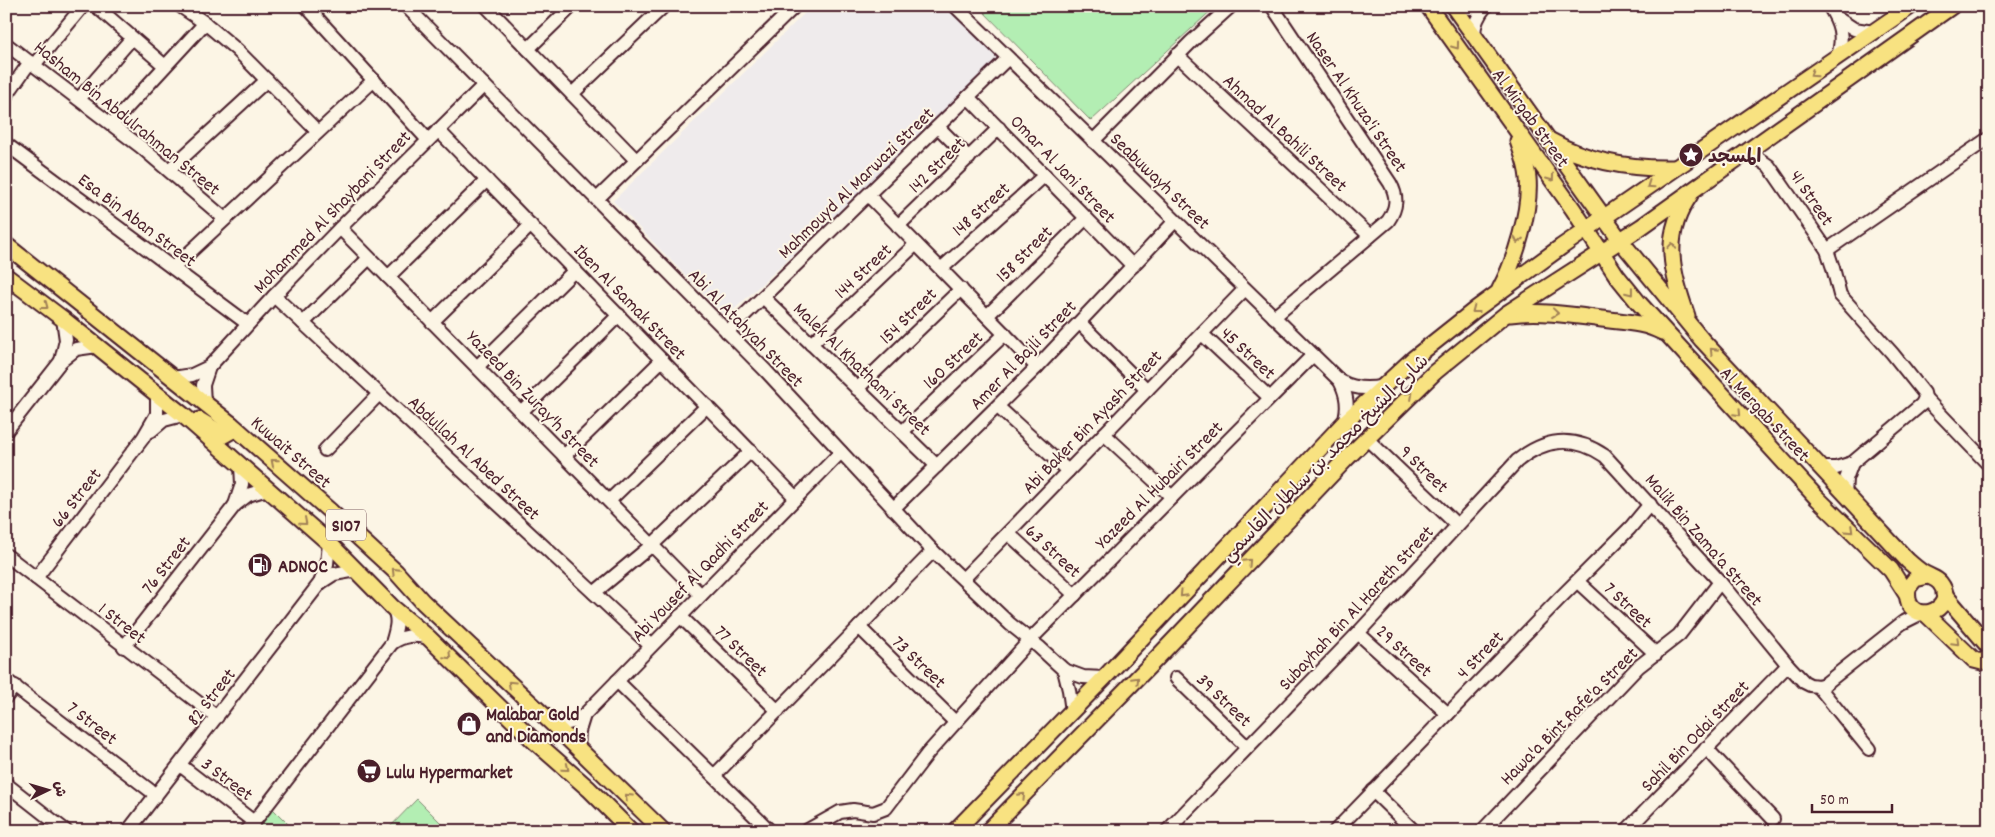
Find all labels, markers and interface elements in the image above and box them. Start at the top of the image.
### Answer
street label: Naser Al Khuza'i Street [1298,27,1412,179]
street label: Hasham Bin Abdulrahman Street [27,36,225,204]
one-way arrow [1450,40,1459,50]
street label: Al Mirgab Street [1484,64,1574,174]
one-way arrow [1809,67,1818,77]
street label: Ahmad Al Bahili Street [1215,69,1352,200]
street label: Mahmouyd Al Marwazi Street [773,103,942,267]
street label: Omar Al Jani Street [1002,110,1121,231]
street label: Mohammed Al Shaybani Street [248,126,419,301]
street label: Seabuwayh Street [1102,128,1215,237]
street label: 142 Street [904,132,973,201]
place icon: المسجد [1678,142,1704,168]
place label: المسجد [1708,145,1761,172]
street label: 41 Street [1781,165,1839,232]
street label: Esa Bin Aban Street [71,168,201,275]
one-way arrow [1545,172,1554,182]
street label: 148 Street [947,177,1017,244]
one-way arrow [1646,179,1656,188]
street label: 158 Street [991,221,1060,290]
one-way arrow [1514,236,1524,244]
street label: Iben Al Samak Street [566,239,691,368]
street label: 144 Street [829,239,899,306]
one-way arrow [1666,241,1677,249]
street label: Abi Al Atahyah Street [680,264,809,395]
street label: 154 Street [874,283,944,352]
one-way arrow [1624,286,1632,295]
street label: Amer Al Bajli Street [965,295,1084,418]
street label: Malek Al Khathami Street [786,297,936,444]
one-way arrow [39,300,48,308]
one-way arrow [1471,304,1481,313]
one-way arrow [1551,307,1559,318]
street label: 45 Street [1213,322,1280,387]
street label: Yazeed Bin Zuray'h Street [459,326,604,475]
street label: 160 Street [918,326,991,397]
street label: Abi Baker Bin Ayash Street [1017,345,1170,502]
one-way arrow [1710,348,1719,357]
street label: شارع الشيخ محمد بن سلطان القاسمي [1217,350,1436,569]
street label: Al Mergab Street [1712,362,1815,469]
street label: Abdullah Al Abed Street [400,391,545,528]
one-way arrow [1404,392,1413,401]
one-way arrow [1732,407,1741,416]
street label: Kuwait Street [243,411,336,496]
street label: Yazeed Al Hubairi Street [1090,416,1231,557]
street label: 9 Street [1392,440,1453,501]
one-way arrow [271,459,280,468]
street label: 66 Street [46,464,110,535]
street label: Malik Bin Zama'a Street [1637,469,1768,614]
street label: Abi Yousef Al Qadhi Street [626,495,777,650]
road number: S107 [326,510,366,540]
one-way arrow [299,516,308,525]
street label: 63 Street [1017,519,1086,586]
street label: Subayhah Bin Al Hareth Street [1274,521,1442,698]
one-way arrow [1845,525,1854,534]
street label: 76 Street [136,531,199,601]
fuel station icon: ADNOC [247,552,273,578]
place label: ADNOC [278,555,328,582]
one-way arrow [1242,559,1251,568]
one-way arrow [392,568,401,577]
street label: 7 Street [1596,577,1657,636]
one-way arrow [1180,588,1189,597]
street label: 1 Street [91,597,151,652]
street label: 77 Street [707,620,772,685]
street label: 29 Street [1369,620,1437,685]
street label: 4 Street [1452,626,1512,687]
street label: 73 Street [884,631,951,696]
one-way arrow [1950,636,1959,645]
street label: Hawa'a Bint Rafe'a Street [1495,642,1646,793]
one-way arrow [443,651,452,660]
street label: 82 Street [182,664,244,733]
street label: 39 Street [1189,668,1256,735]
street label: Sahil Bin Odai Street [1636,675,1757,800]
one-way arrow [1130,677,1139,686]
one-way arrow [507,681,516,690]
street label: 7 Street [60,696,122,753]
place label: Malabar Gold and Diamonds [486,703,586,752]
shop icon: Malabar Gold and Diamonds [456,711,482,737]
street label: 3 Street [194,752,258,809]
supermarket icon: Lulu Hypermarket [356,758,382,784]
place label: Lulu Hypermarket [386,761,513,788]
one-way arrow [560,763,569,771]
north arrow [22,764,72,814]
text: ش [48,780,70,798]
scale bar [1812,782,1892,814]
text: 50 m [1820,790,1849,812]
one-way arrow [1016,793,1025,802]
one-way arrow [625,794,634,803]

